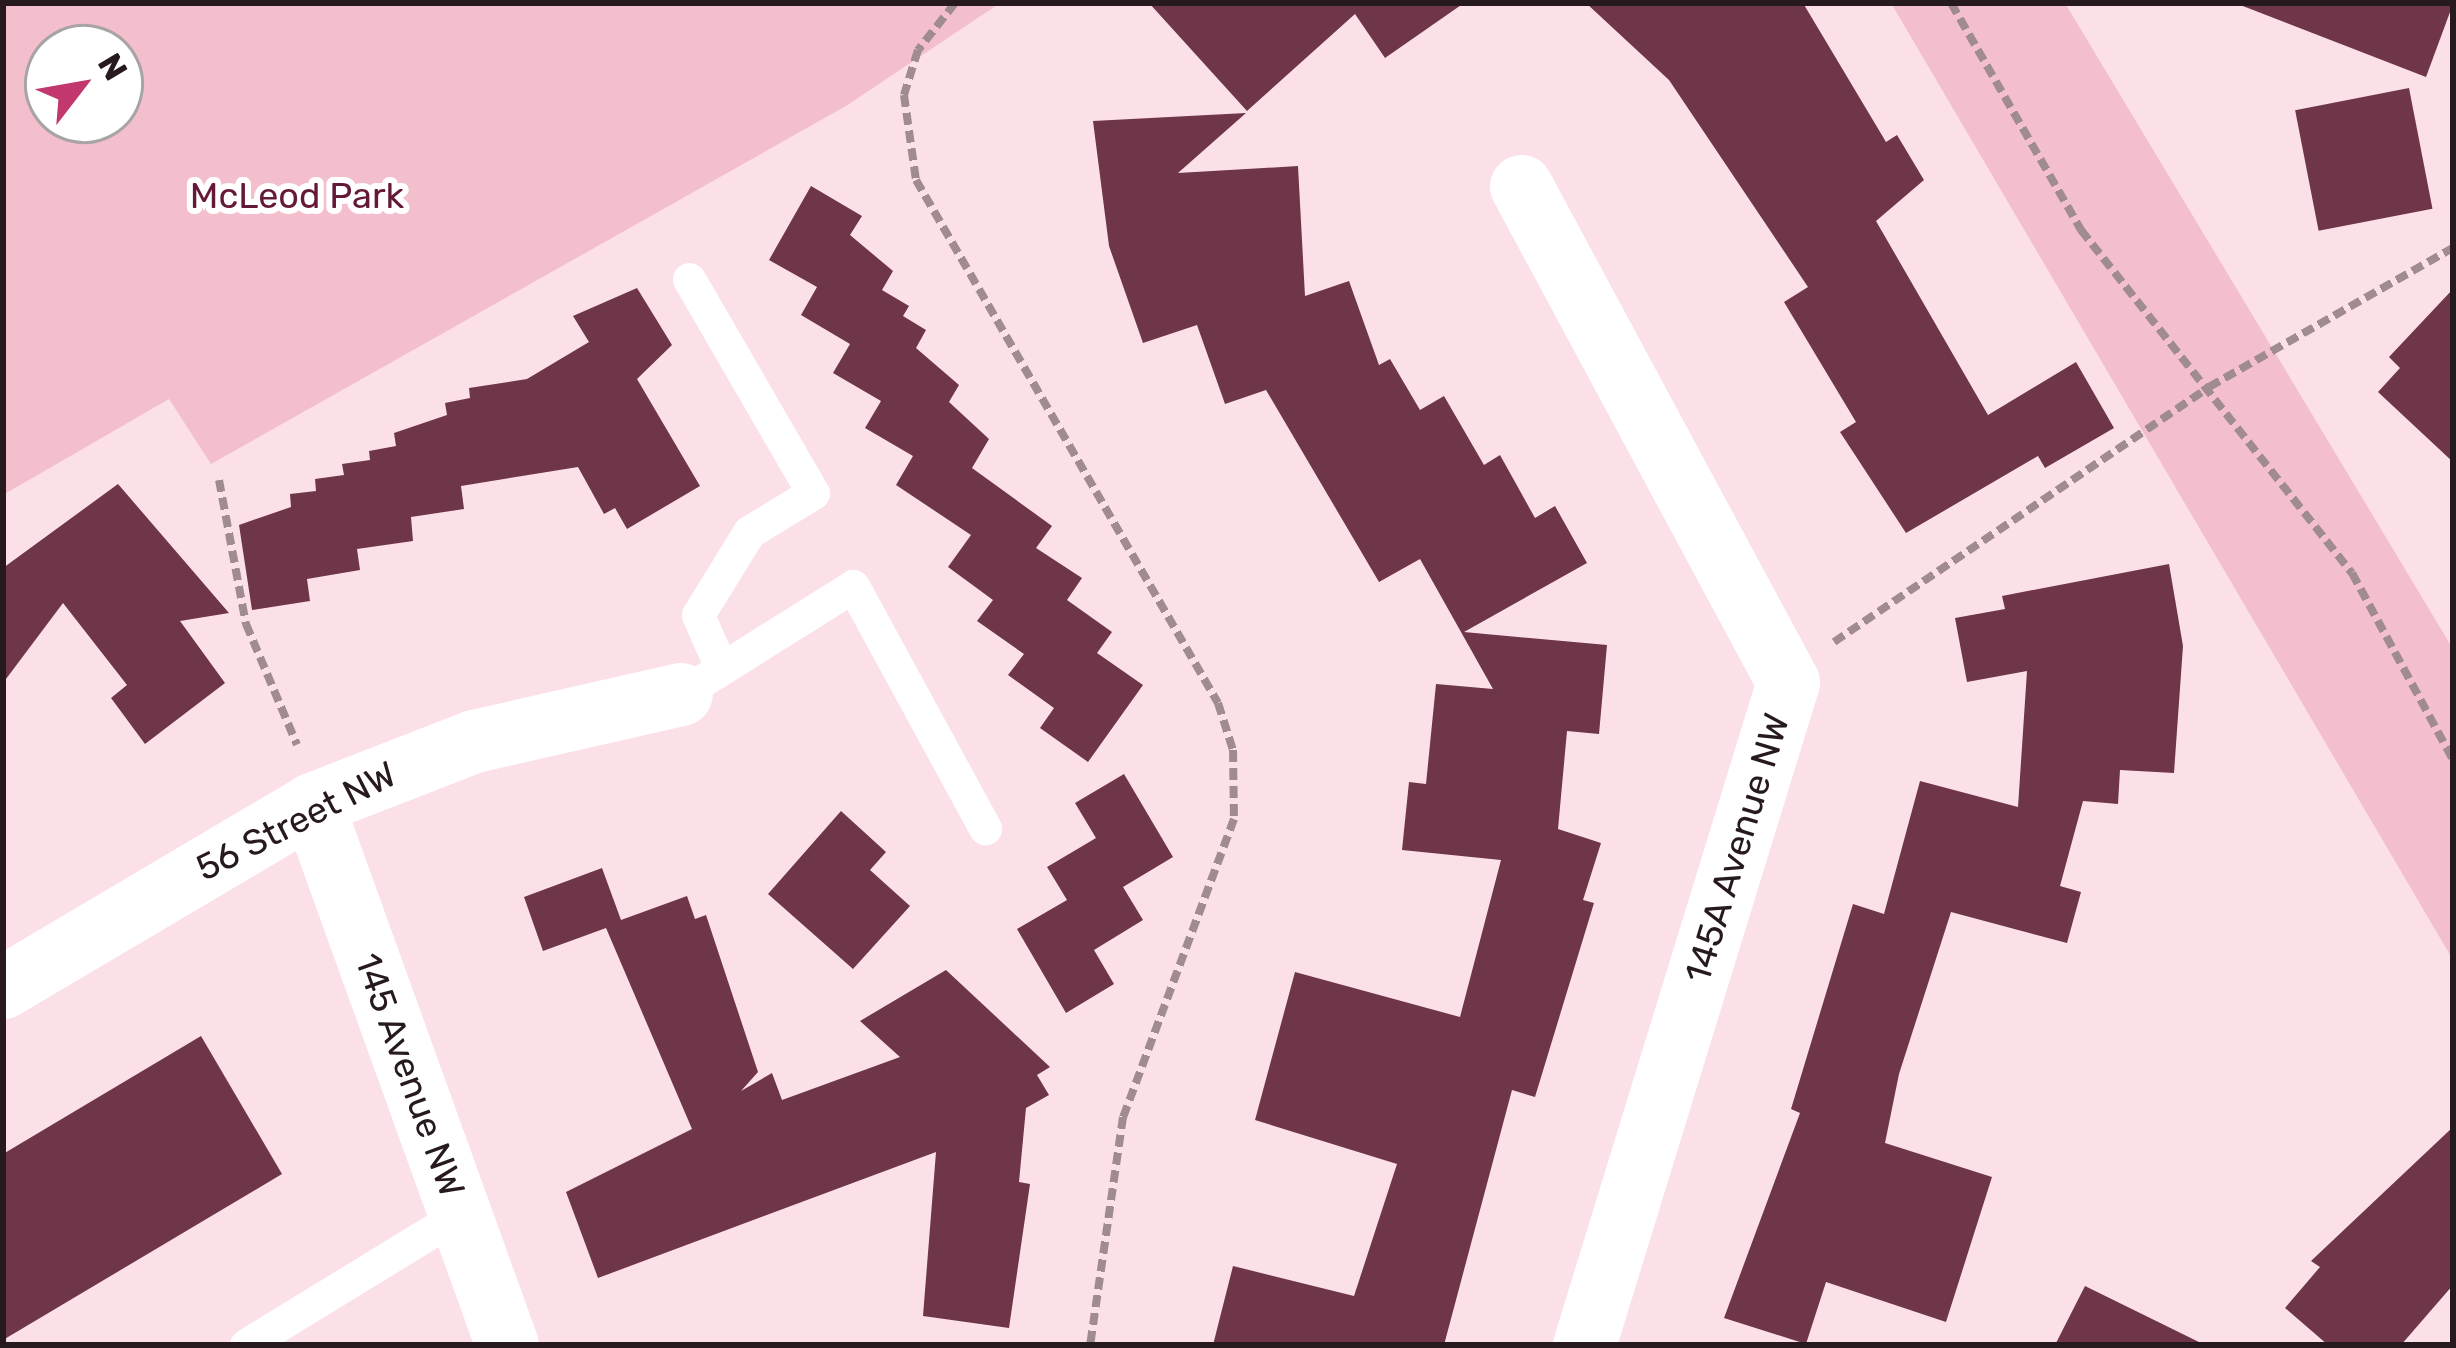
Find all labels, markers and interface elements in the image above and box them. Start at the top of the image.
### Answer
north arrow [24,24,144,144]
text: N [90,47,136,87]
park label: McLeod Park [190,174,404,218]
street label: 145A Avenue NW [1675,707,1799,989]
street label: 56 Street NW [189,752,403,890]
street label: 145 Avenue NW [346,947,474,1203]

